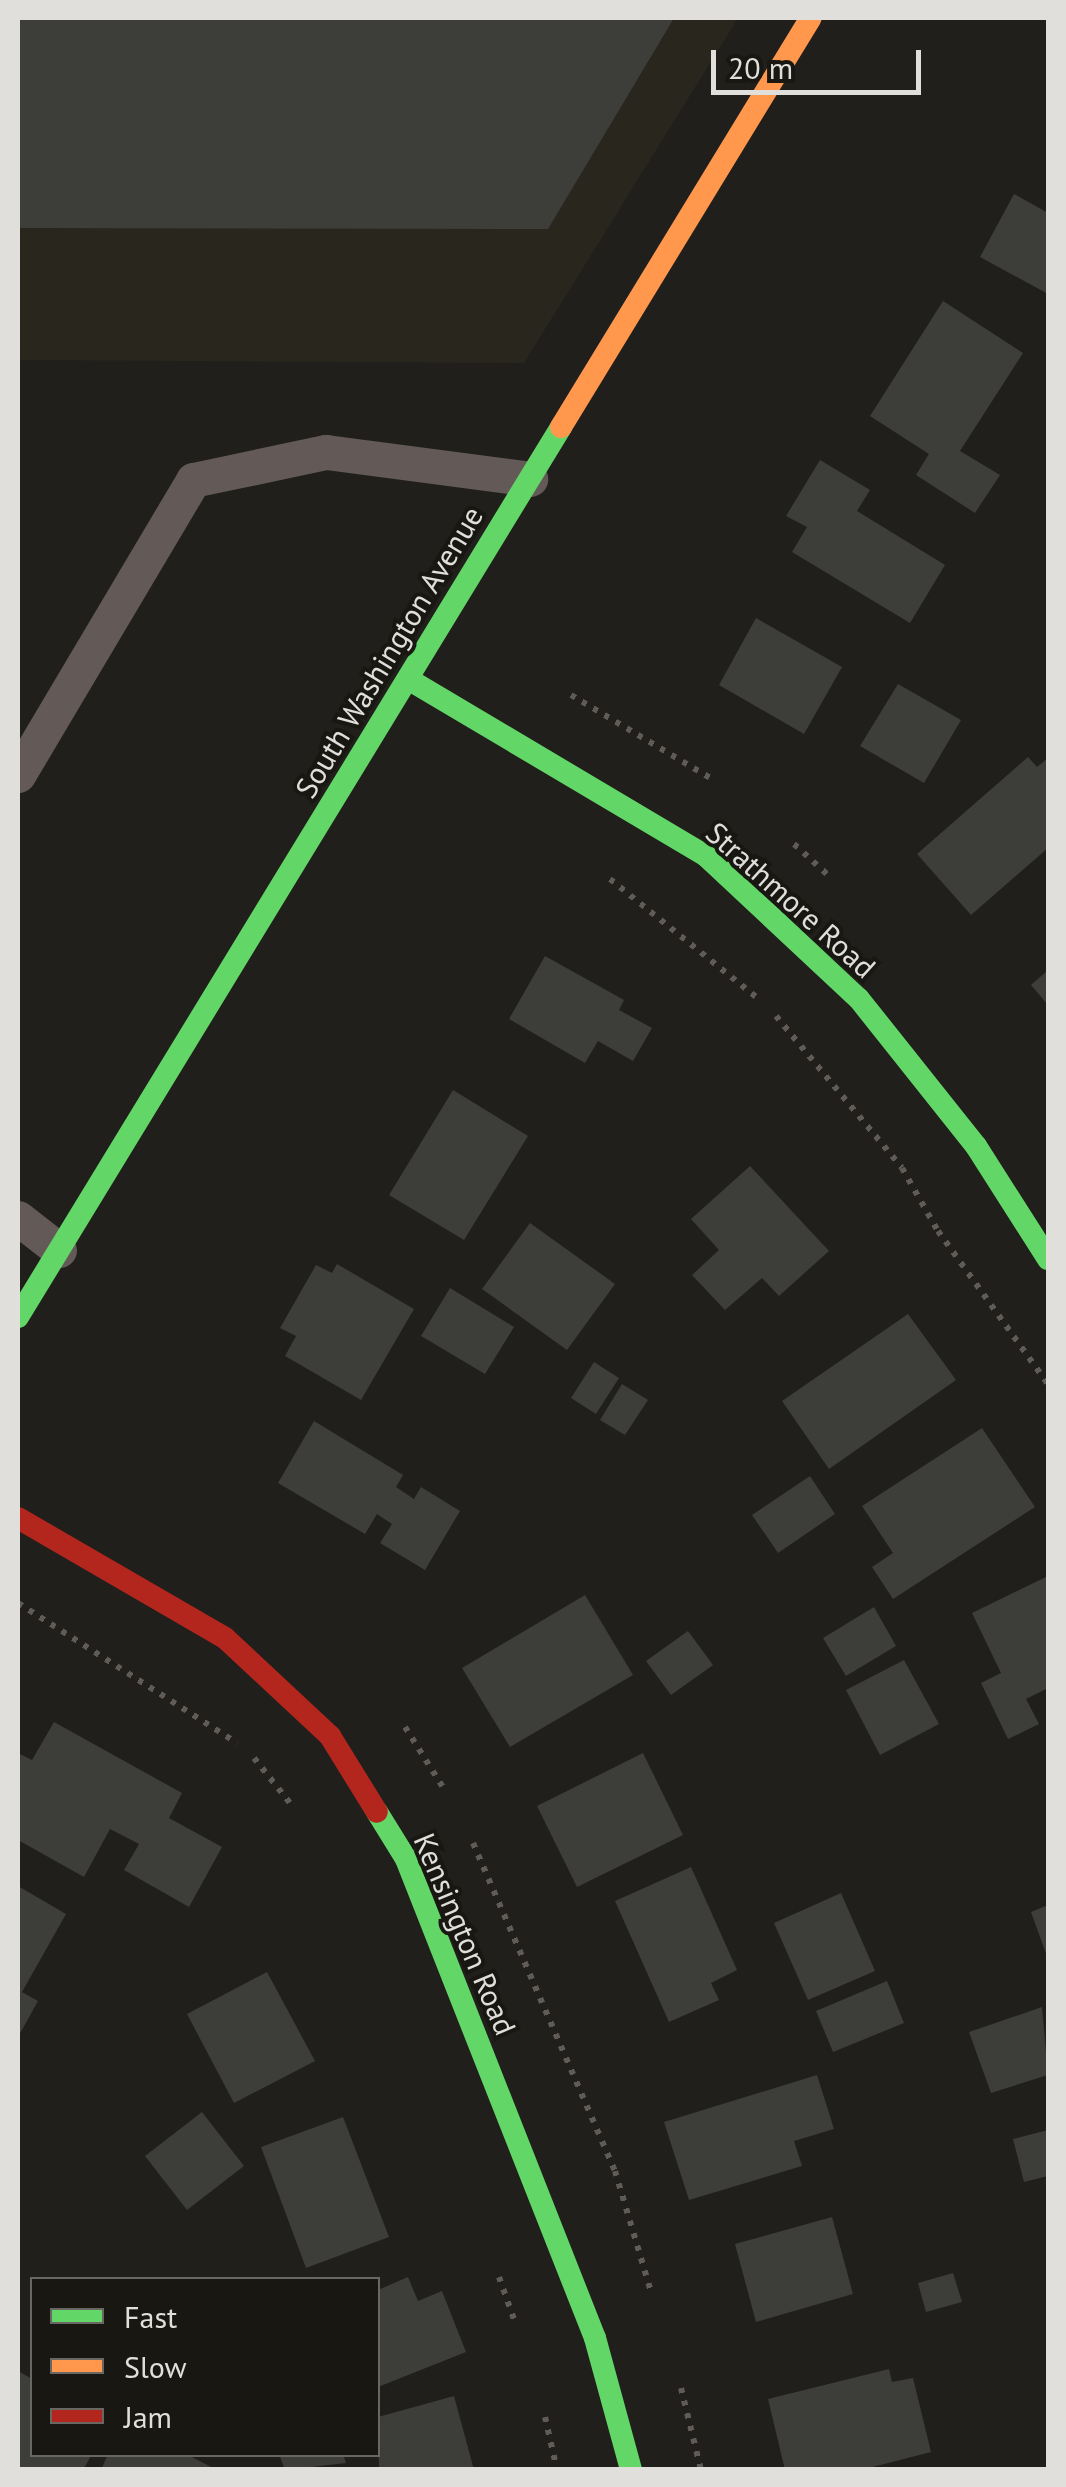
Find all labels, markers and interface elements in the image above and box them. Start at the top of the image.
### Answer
scale bar [716,30,926,92]
text: 20 m [728,48,793,87]
street label: South Washington Avenue [287,499,491,805]
street label: Strathmore Road [699,815,883,985]
street label: Kensington Road [406,1828,524,2040]
legend [30,2277,380,2457]
text: Fast [124,2297,177,2336]
text: Slow [124,2347,187,2386]
text: Jam [124,2397,172,2436]

